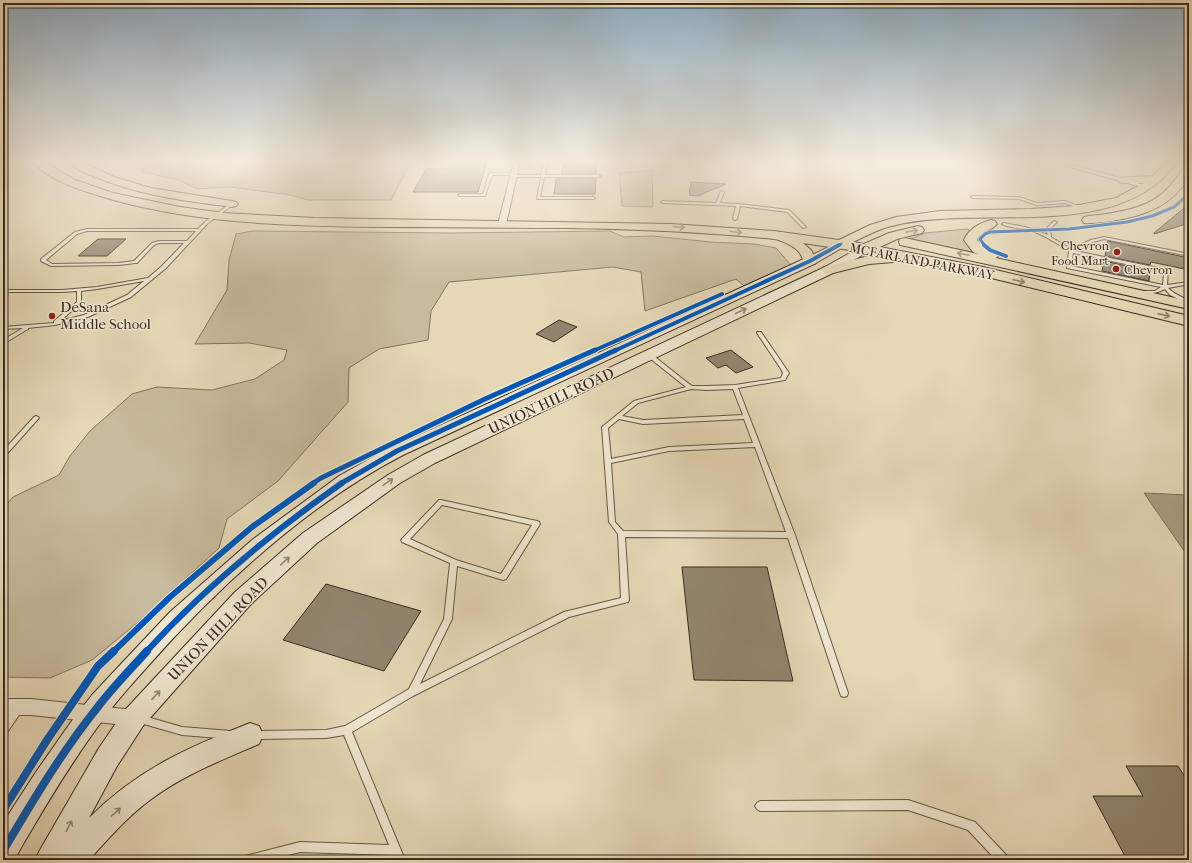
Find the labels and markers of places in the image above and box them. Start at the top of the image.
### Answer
place label: Chevron Food Mart [1051,238,1109,268]
marker: Chevron Food Mart [1112,247,1122,257]
place label: Chevron [1124,262,1173,277]
marker: Chevron [1111,264,1121,274]
place label: DeSana Middle School [60,298,151,333]
marker: DeSana Middle School [47,311,57,321]

